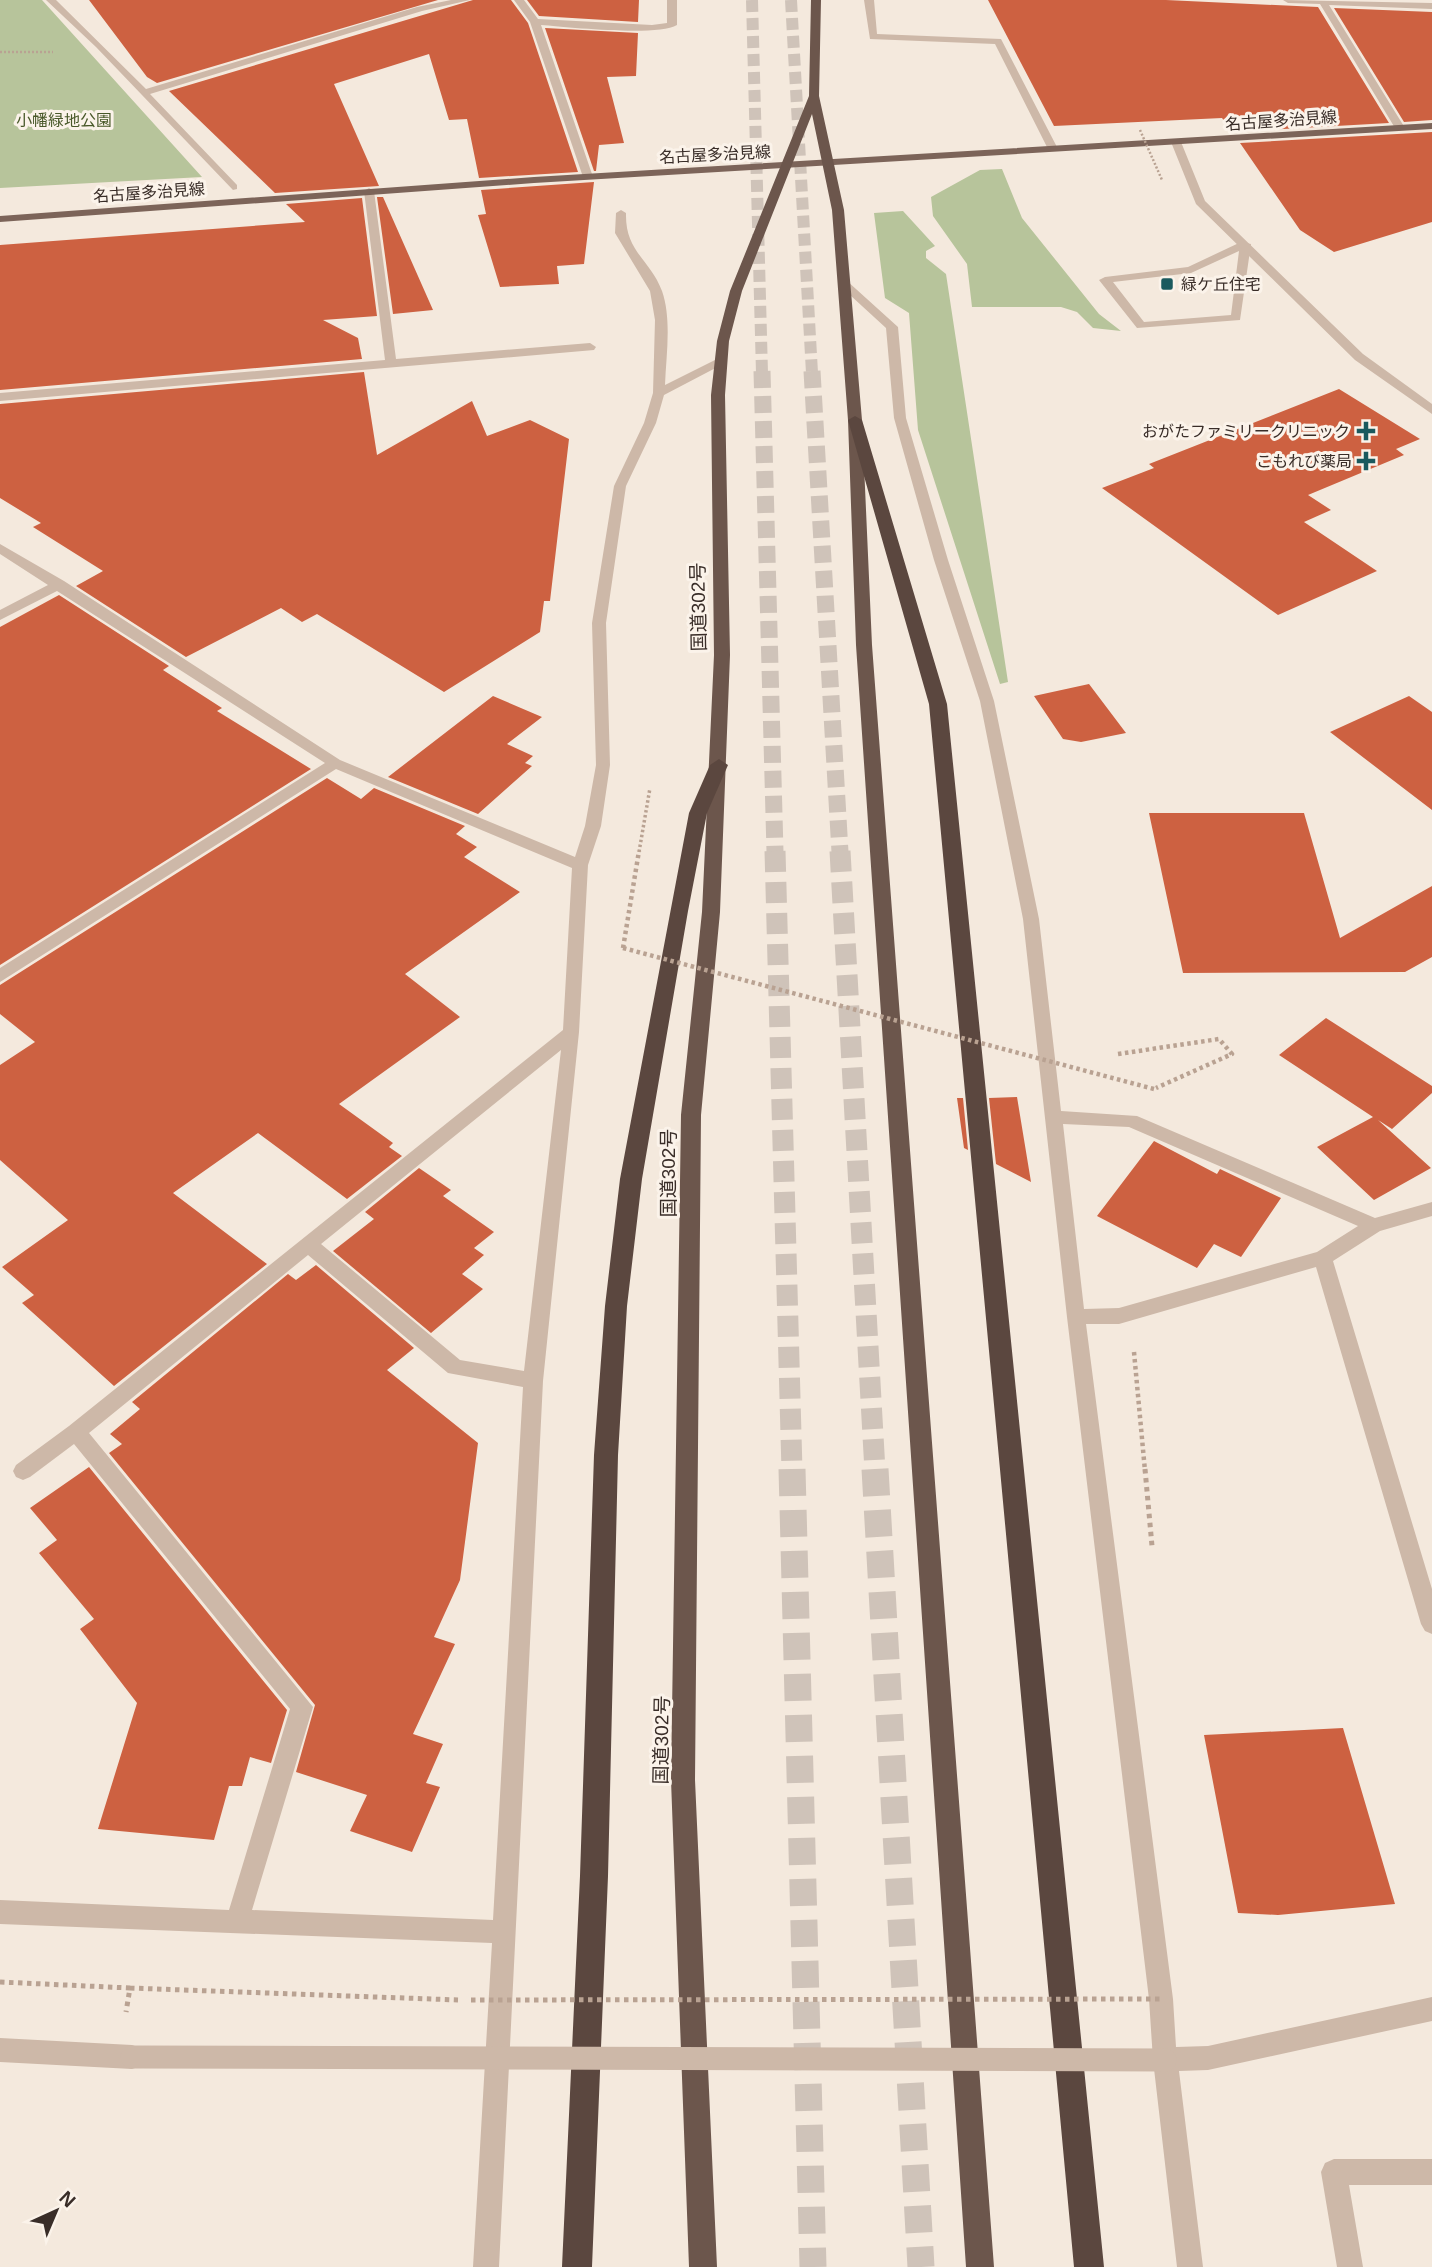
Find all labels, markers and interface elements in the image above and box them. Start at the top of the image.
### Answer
street label: 名古屋多治見線 [1225,108,1337,133]
park label: 小幡緑地公園 [16,112,112,129]
street label: 名古屋多治見線 [659,143,771,166]
street label: 名古屋多治見線 [93,180,205,205]
marker: 緑ケ丘住宅 [1159,276,1175,292]
place label: 緑ケ丘住宅 [1181,276,1261,293]
marker: おがたファミリークリニック [1356,421,1376,441]
place label: おがたファミリークリニック [1142,423,1350,440]
place label: こもれび薬局 [1256,453,1352,470]
marker: こもれび薬局 [1358,453,1374,469]
street label: 国道302号 [687,562,710,652]
street label: 国道302号 [658,1129,679,1217]
street label: 国道302号 [650,1695,673,1785]
north arrow [21,2176,91,2246]
text: N [55,2187,80,2211]

